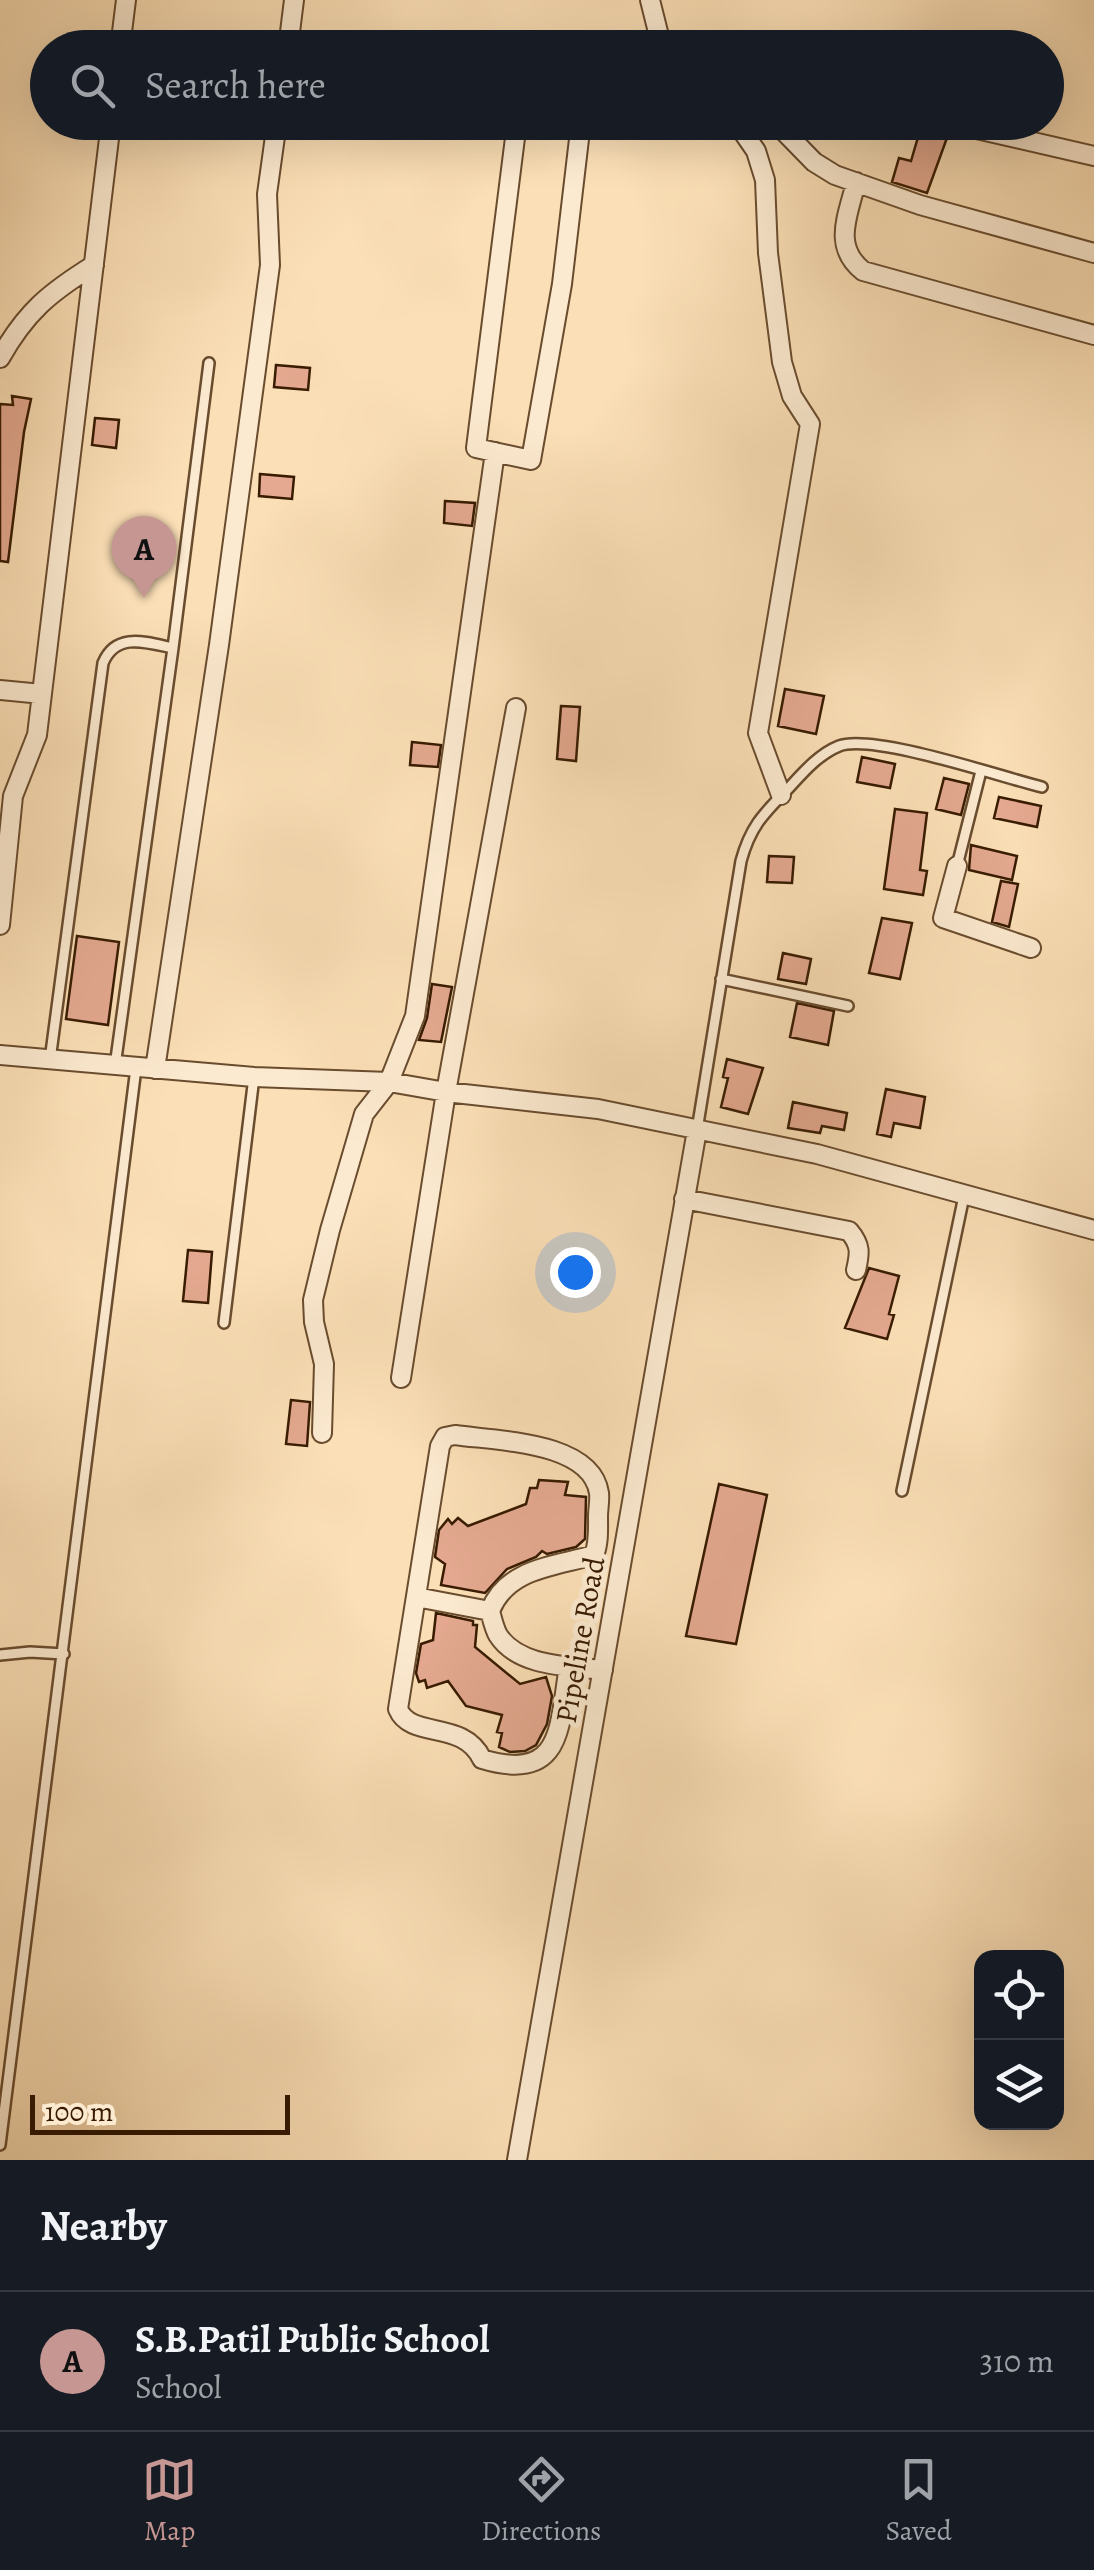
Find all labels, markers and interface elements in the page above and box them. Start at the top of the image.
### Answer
search box [30,30,1064,140]
icon: search [65,58,120,113]
text: Search here [145,59,326,111]
pin: A [112,516,176,598]
your location [550,1247,601,1298]
street label: Pipeline Road [546,1553,614,1726]
map controls [974,1950,1064,2130]
button: locate [974,1950,1064,2040]
button: layers [974,2040,1064,2130]
scale bar [30,2090,290,2134]
text: 100 m [45,2093,113,2131]
text: Nearby [40,2197,167,2254]
text: S.B.Patil Public School [135,2313,489,2365]
text: A [62,2339,83,2383]
text: 310 m [980,2339,1054,2383]
text: School [135,2365,222,2409]
tab: Map [142,2452,197,2550]
tab: Directions [481,2452,601,2550]
tab: Saved [886,2452,952,2550]

